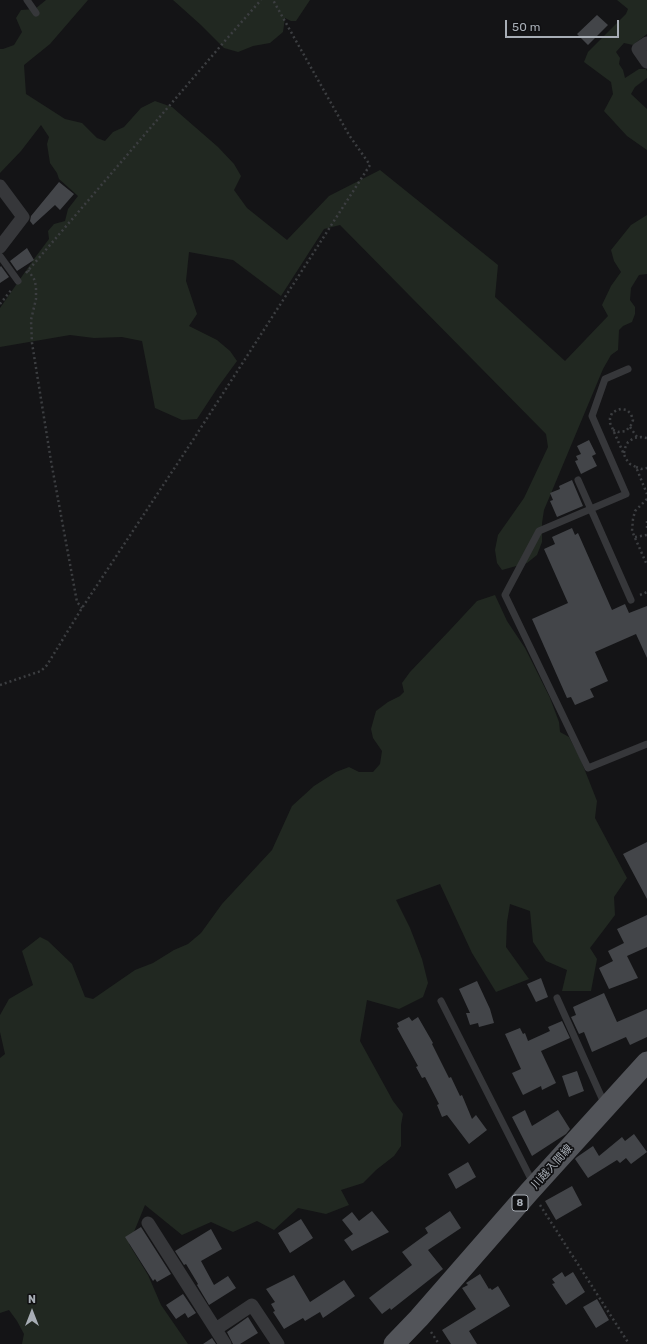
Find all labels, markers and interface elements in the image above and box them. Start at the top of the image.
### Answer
scale bar [507,12,621,38]
text: 50 m [512,20,540,34]
street label: 川越入間線 [529,1142,575,1192]
road number: 8 [512,1195,528,1211]
north arrow [12,1292,52,1332]
text: N [28,1293,36,1306]

